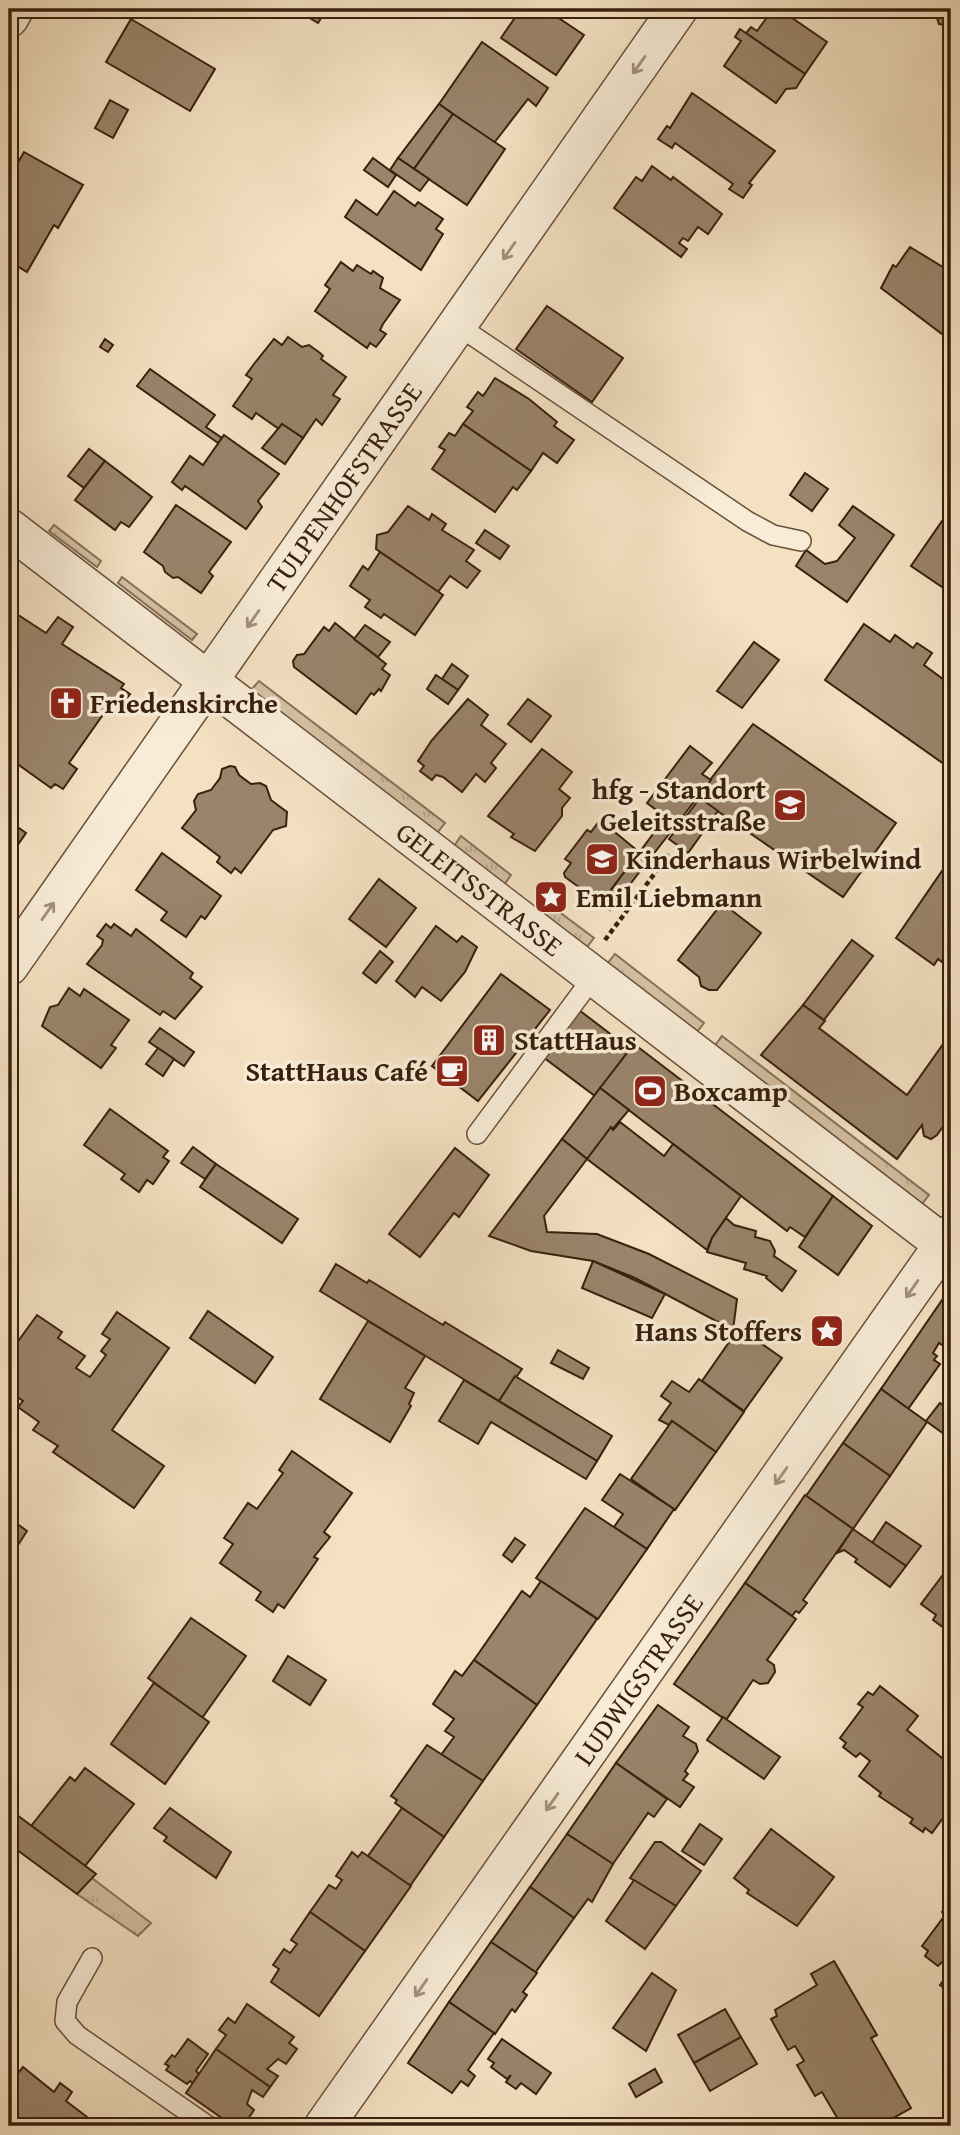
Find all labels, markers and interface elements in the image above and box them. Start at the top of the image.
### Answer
one-way arrow [632,55,646,74]
one-way arrow [502,241,516,260]
street label: TULPENHOFSTRASSE [255,373,431,601]
one-way arrow [246,608,260,628]
place label: Friedenskirche [90,682,278,723]
church icon: Friedenskirche [47,684,85,722]
place label: hfg - Standort Geleitsstraße [592,768,766,841]
school or university icon: hfg - Standort Geleitsstraße [771,786,809,824]
street label: GELEITSSTRASSE [388,811,572,966]
place label: Kinderhaus Wirbelwind [626,838,922,879]
school or university icon: Kinderhaus Wirbelwind [583,840,621,878]
place label: Emil Liebmann [576,876,763,917]
place icon: Emil Liebmann [532,878,570,916]
one-way arrow [41,902,55,921]
place label: StattHaus [514,1019,637,1060]
building icon: StattHaus [470,1021,508,1059]
place label: StattHaus Café [245,1050,428,1091]
cafe icon: StattHaus Café [433,1052,471,1090]
place label: Boxcamp [674,1070,788,1111]
sports icon: Boxcamp [631,1072,669,1110]
one-way arrow [905,1279,919,1298]
place label: Hans Stoffers [635,1310,802,1351]
place icon: Hans Stoffers [808,1312,846,1350]
one-way arrow [774,1466,788,1485]
street label: LUDWIGSTRASSE [563,1585,712,1773]
one-way arrow [545,1792,559,1811]
one-way arrow [414,1978,428,1997]

